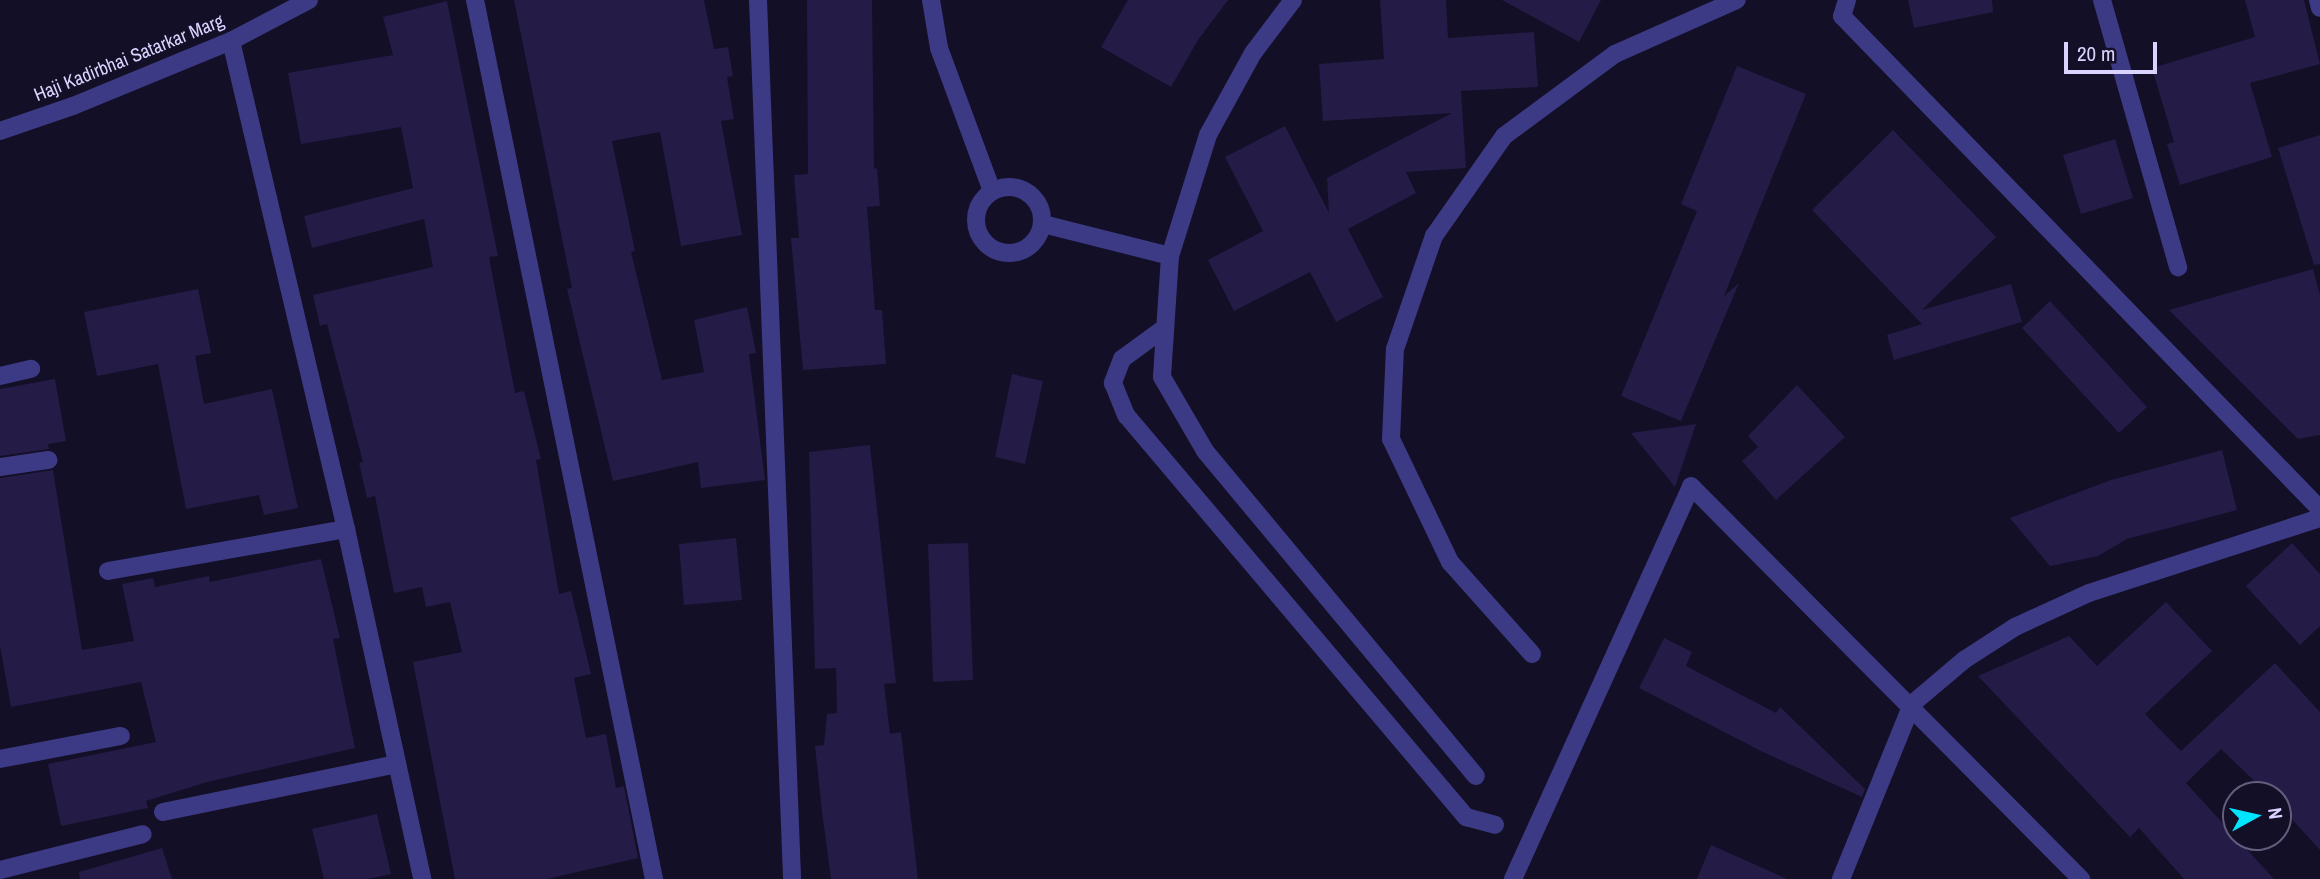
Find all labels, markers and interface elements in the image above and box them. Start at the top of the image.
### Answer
street label: Haji Kadirbhai Satarkar Marg [31,9,227,107]
scale bar [2068,28,2161,72]
text: 20 m [2077,39,2115,68]
north arrow [2222,781,2292,851]
text: N [2262,806,2289,821]

